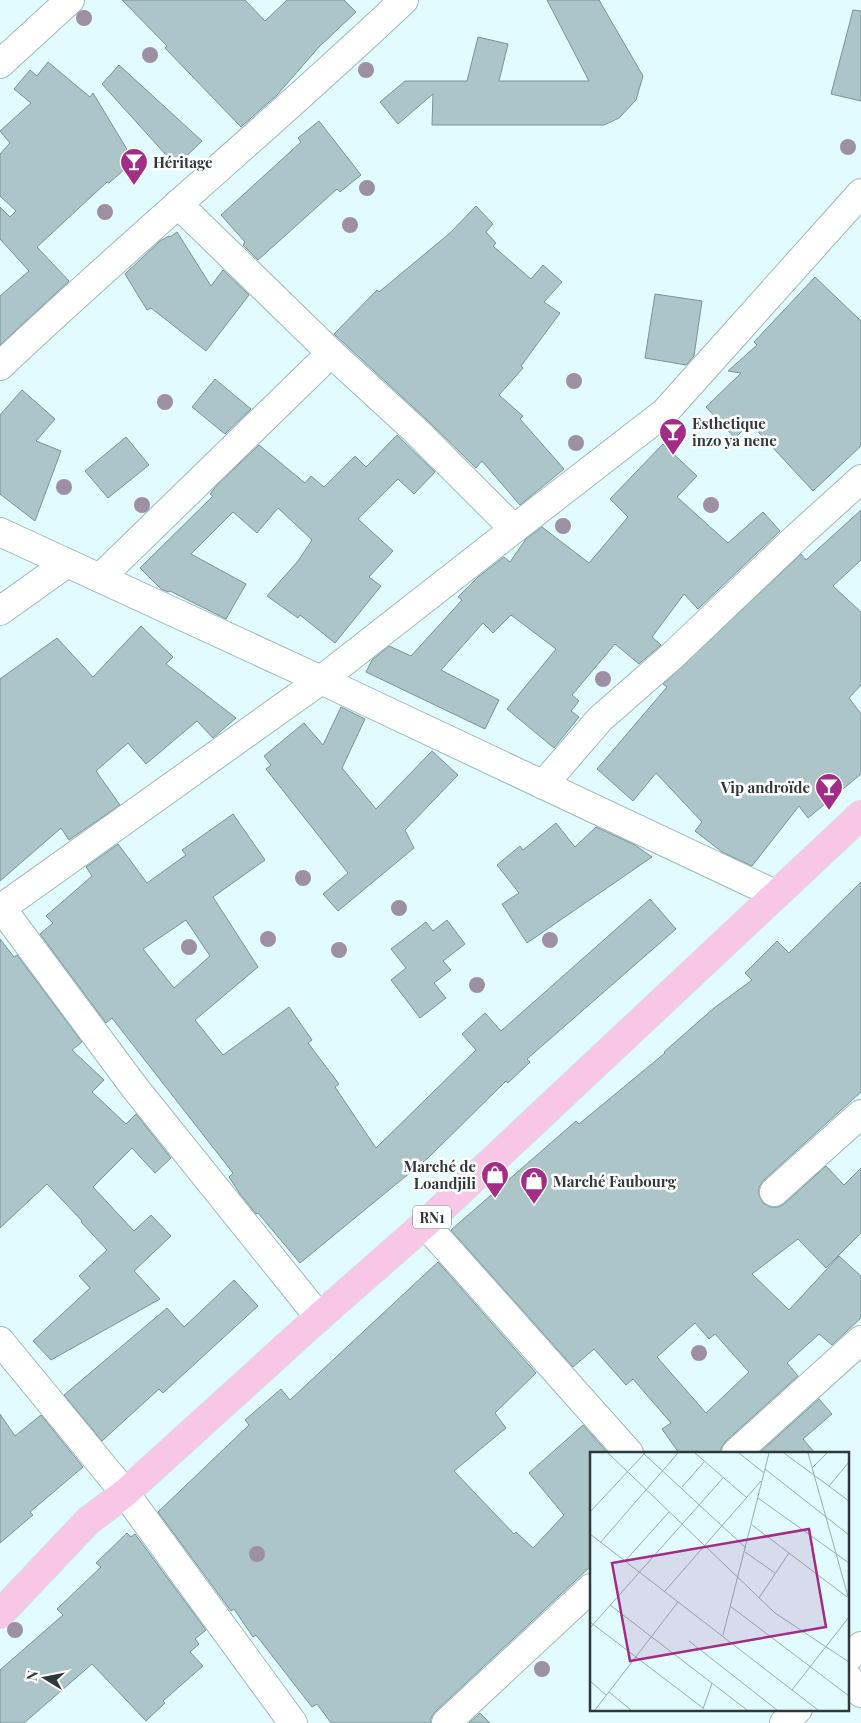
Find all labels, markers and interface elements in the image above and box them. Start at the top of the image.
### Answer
bar icon: Héritage [119,147,149,186]
place label: Héritage [153,152,213,172]
place label: Esthetique inzo ya nene [692,413,777,450]
bar icon: Esthetique inzo ya nene [658,417,688,456]
bar icon: Vip androïde [814,772,844,811]
place label: Vip androïde [720,777,810,797]
place label: Marché de Loandjili [403,1156,476,1193]
shop icon: Marché de Loandjili [480,1160,510,1199]
shop icon: Marché Faubourg [519,1166,549,1205]
place label: Marché Faubourg [553,1171,677,1191]
road number: RN1 [413,1206,451,1228]
inset map [590,1452,848,1710]
north arrow [20,1653,70,1703]
text: N [21,1669,42,1682]

